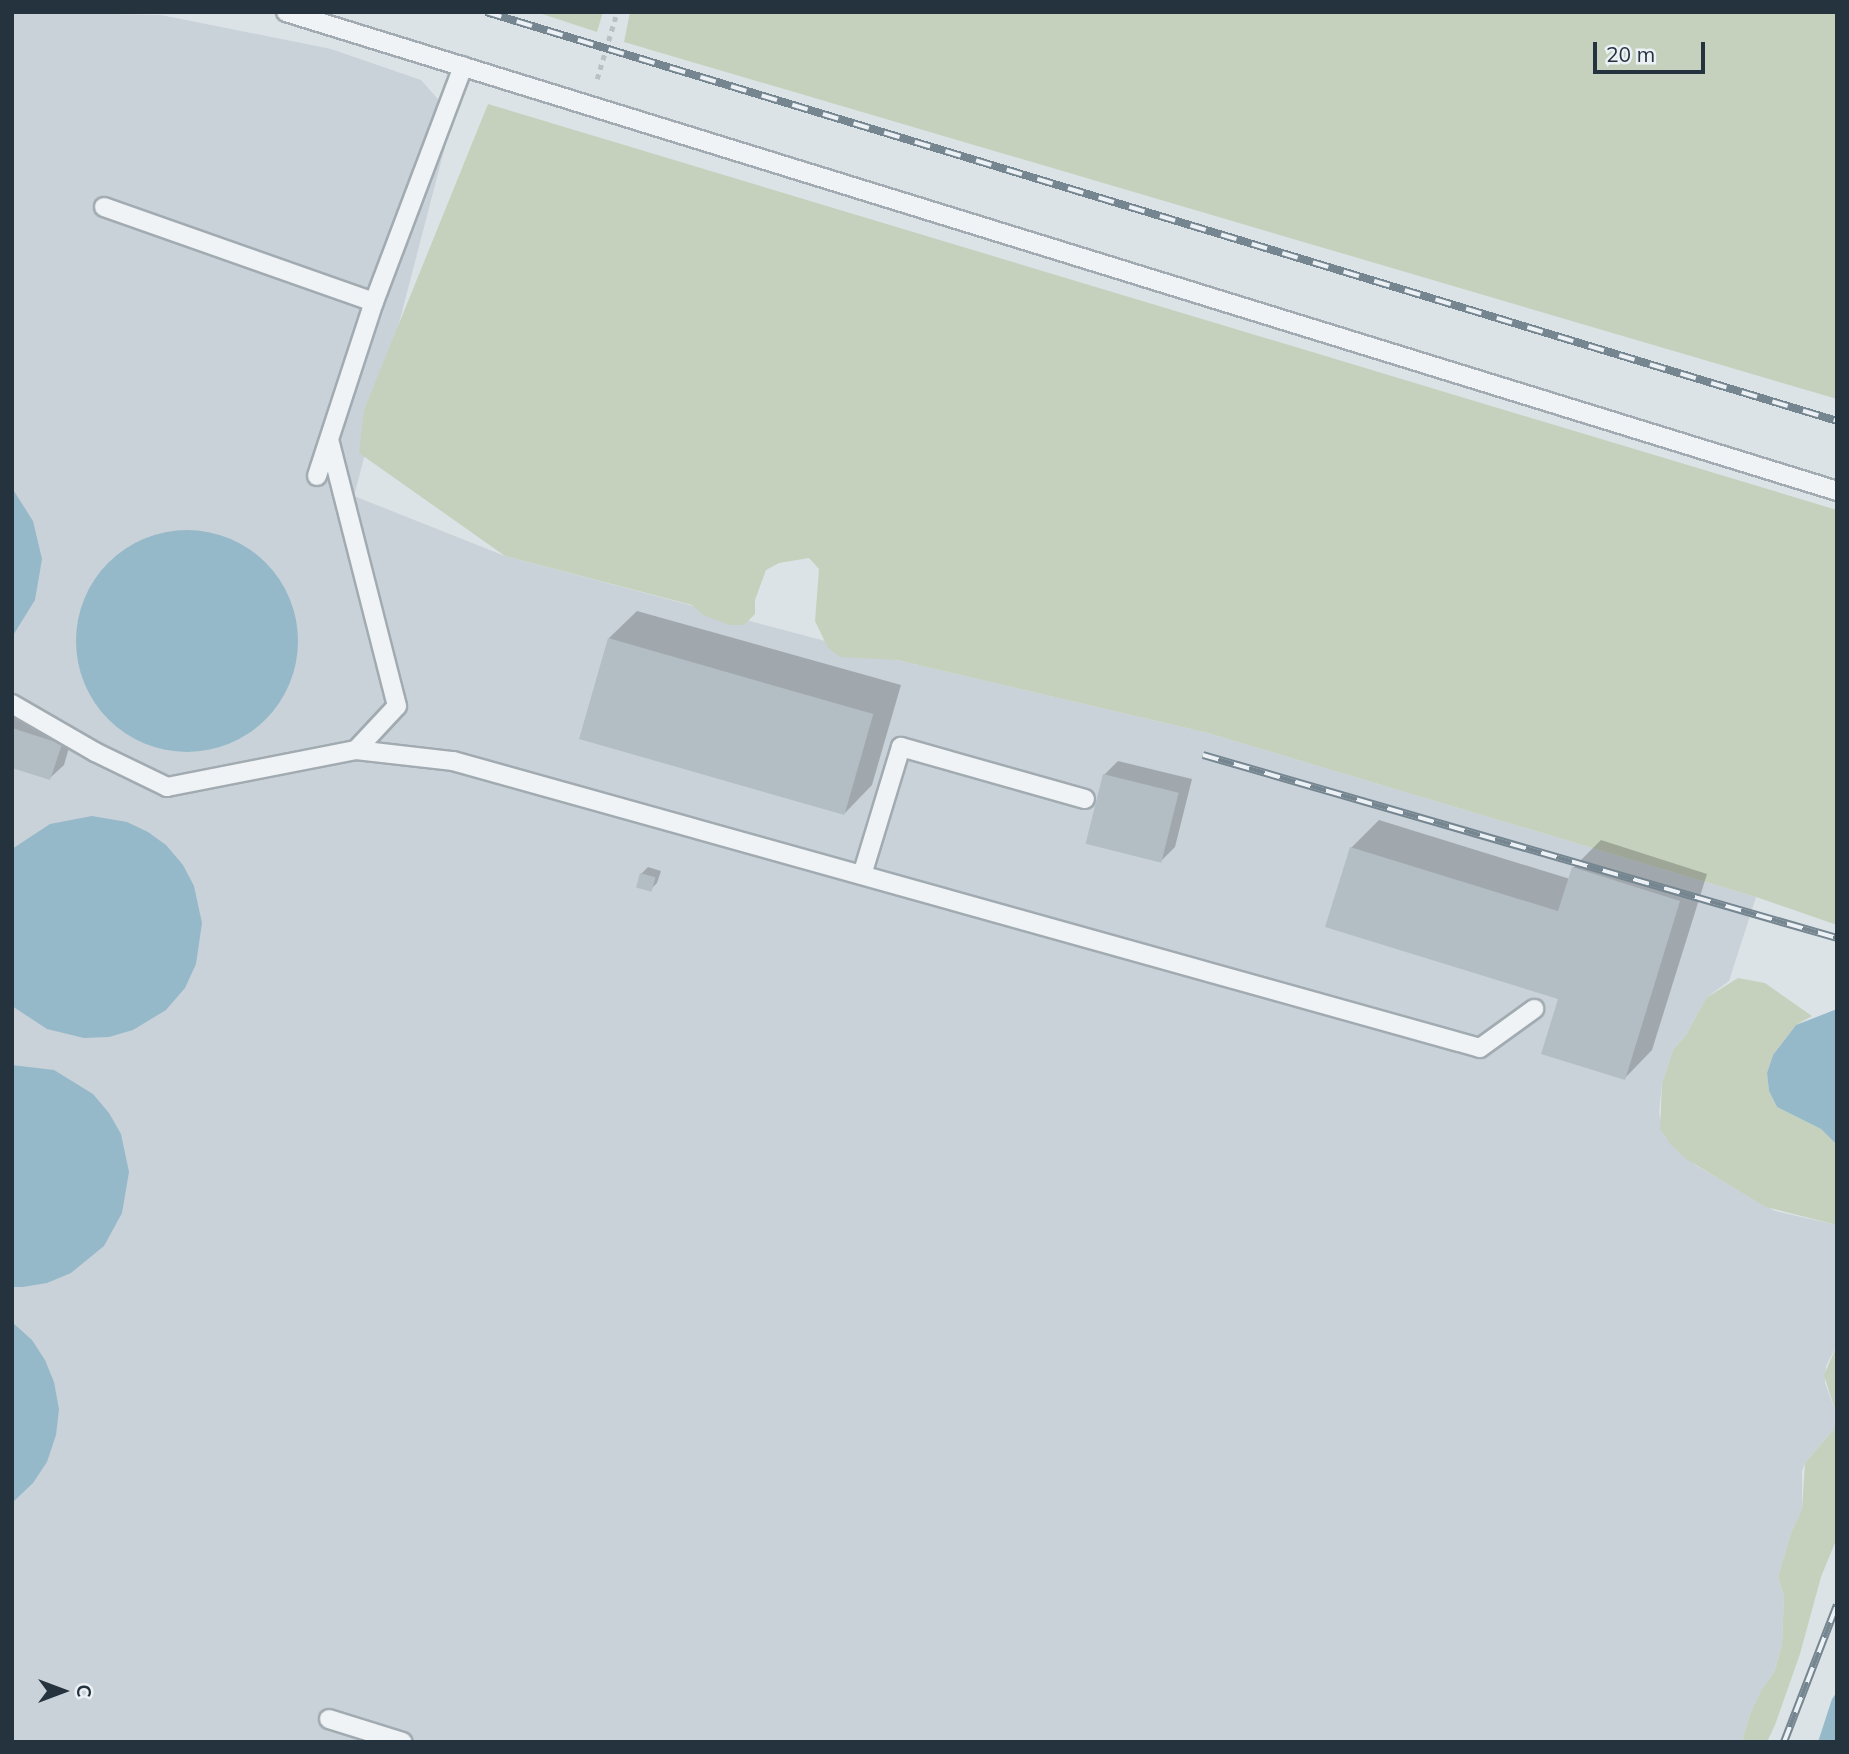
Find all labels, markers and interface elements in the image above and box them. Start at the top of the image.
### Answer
scale bar [1597,28,1709,72]
text: 20 m [1606,41,1655,67]
north arrow [28,1656,98,1726]
text: С [72,1684,96,1698]

